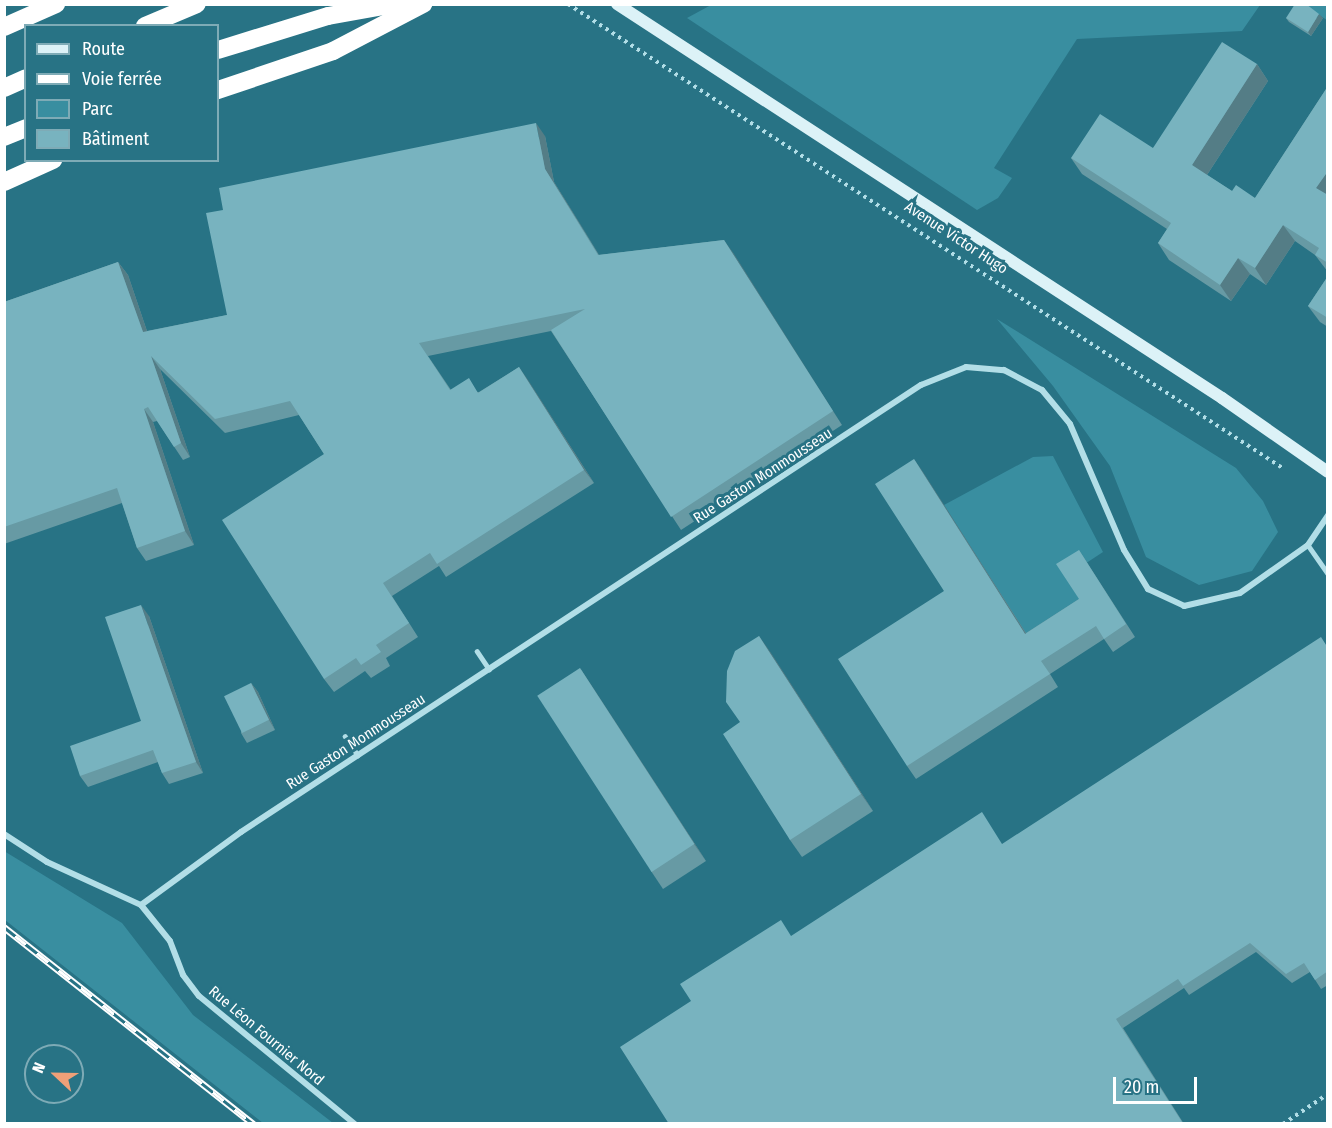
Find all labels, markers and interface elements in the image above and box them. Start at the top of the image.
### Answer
legend [24,24,219,162]
text: Route [82,38,125,60]
text: Voie ferrée [82,68,162,90]
text: Parc [82,98,113,120]
text: Bâtiment [82,128,149,150]
street label: Avenue Victor Hugo [901,198,1011,278]
street label: Rue Gaston Monmousseau [690,424,836,528]
street label: Rue Gaston Monmousseau [283,690,429,794]
street label: Rue Léon Fournier Nord [205,983,327,1089]
north arrow [24,1044,84,1104]
text: N [28,1060,49,1076]
scale bar [1116,1065,1200,1103]
text: 20 m [1124,1076,1159,1098]

